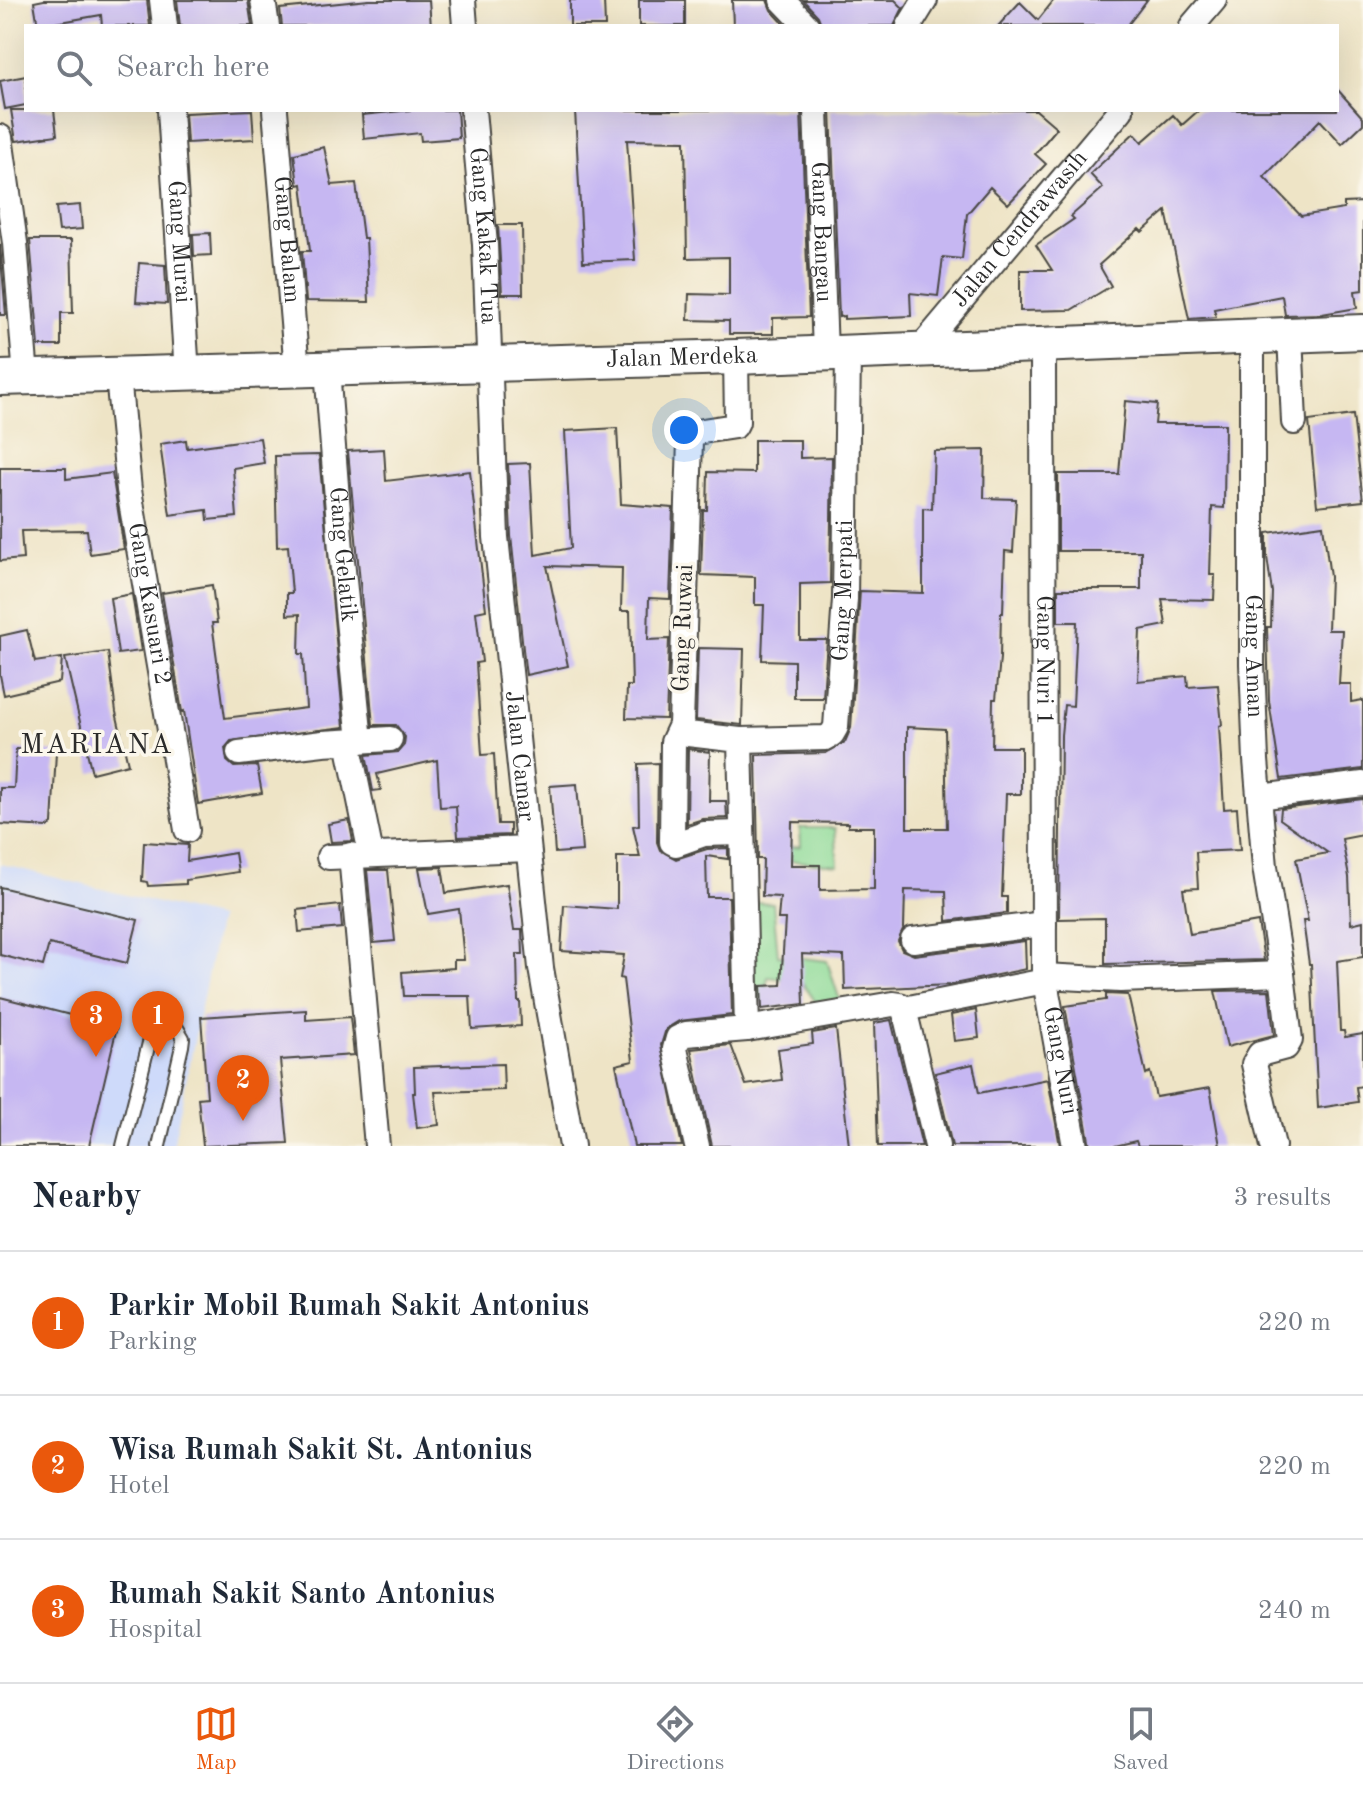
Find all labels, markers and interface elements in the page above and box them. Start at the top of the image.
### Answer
search box [24,24,1339,112]
icon: search [52,46,96,90]
text: Search here [116,53,270,83]
street label: Gang Kakak Tua [464,146,500,325]
street label: Jalan Cendrawasih [948,147,1093,312]
street label: Gang Bangau [806,161,835,303]
street label: Gang Balam [269,175,303,304]
street label: Gang Murai [163,180,194,304]
street label: Jalan Merdeka [606,344,758,373]
your location [664,410,704,450]
street label: Gang Gelatik [324,486,360,623]
street label: Gang Merpati [829,519,858,662]
street label: Gang Kasuari 2 [123,521,174,687]
street label: Gang Ruwai [670,564,698,692]
street label: Gang Aman [1240,594,1266,719]
street label: Gang Nuri 1 [1031,595,1056,725]
street label: Jalan Camar [500,689,538,823]
district label: MARIANA [20,732,174,760]
pin: 3 [70,991,122,1057]
pin: 1 [132,991,184,1057]
street label: Gang Nuri [1038,1005,1081,1117]
pin: 2 [217,1055,269,1121]
text: Nearby [32,1181,142,1215]
text: 3 results [1233,1185,1331,1211]
text: Parkir Mobil Rumah Sakit Antonius [108,1292,589,1322]
text: 1 [50,1310,66,1336]
text: 220 m [1258,1310,1331,1336]
text: Parking [108,1329,197,1355]
text: Wisa Rumah Sakit St. Antonius [108,1436,532,1466]
text: 2 [50,1454,66,1480]
text: 220 m [1258,1454,1331,1480]
text: Hotel [108,1473,169,1499]
text: Rumah Sakit Santo Antonius [108,1580,495,1610]
text: 3 [50,1598,66,1624]
text: 240 m [1258,1598,1331,1624]
text: Hospital [108,1617,202,1643]
tab: Map [194,1702,238,1777]
tab: Directions [627,1702,724,1777]
tab: Saved [1113,1702,1169,1777]

